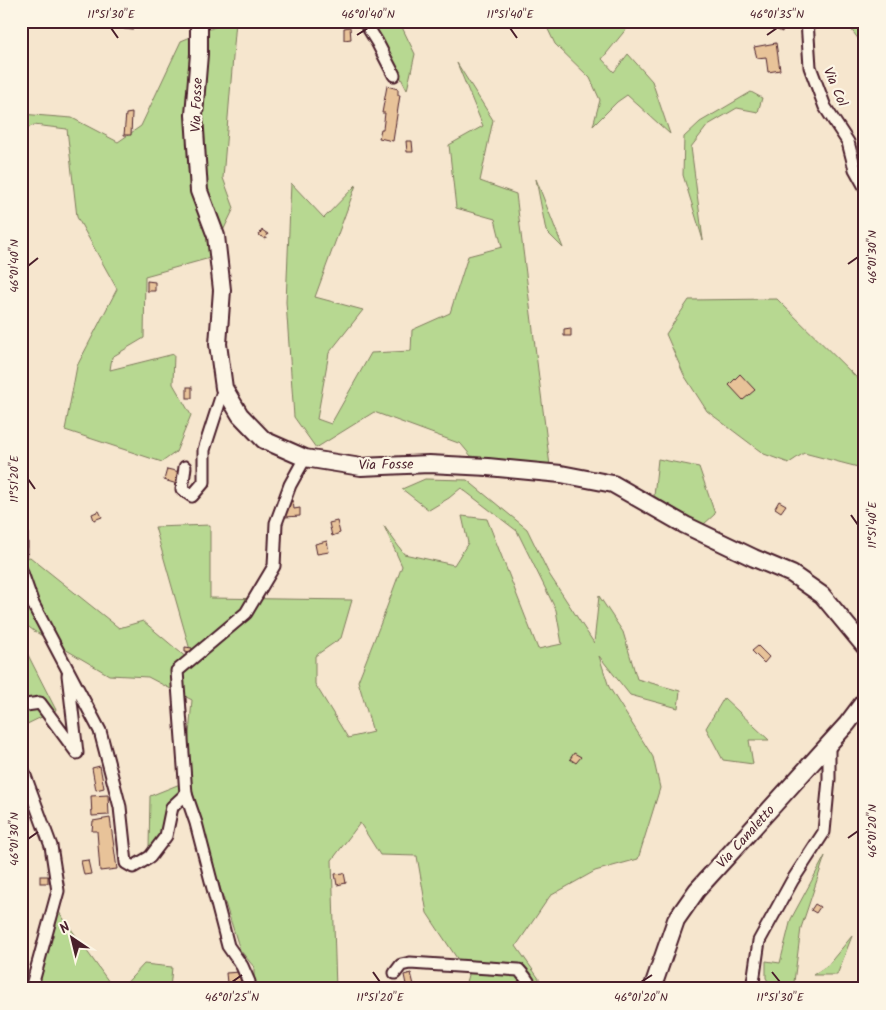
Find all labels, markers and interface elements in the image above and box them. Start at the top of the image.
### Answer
text: 11°51'30"E [87,5,136,24]
text: 46°01'40"N [341,5,395,24]
text: 11°51'40"E [486,5,535,24]
text: 46°01'35"N [750,5,804,24]
street label: Via Col [817,64,853,111]
street label: Via Fosse [185,77,209,133]
text: 46°01'30"N [863,230,882,284]
text: 46°01'40"N [5,239,24,293]
text: 11°51'20"E [5,454,24,503]
street label: Via Fosse [358,454,414,476]
text: 11°51'40"E [863,500,882,549]
street label: Via Canaletto [711,800,781,874]
text: 46°01'20"N [863,804,882,858]
text: 46°01'30"N [5,812,24,866]
north arrow [48,912,98,962]
text: N [55,917,75,940]
text: 46°01'25"N [205,988,259,1007]
text: 11°51'20"E [356,988,405,1007]
text: 46°01'20"N [614,988,668,1007]
text: 11°51'30"E [756,988,805,1007]

